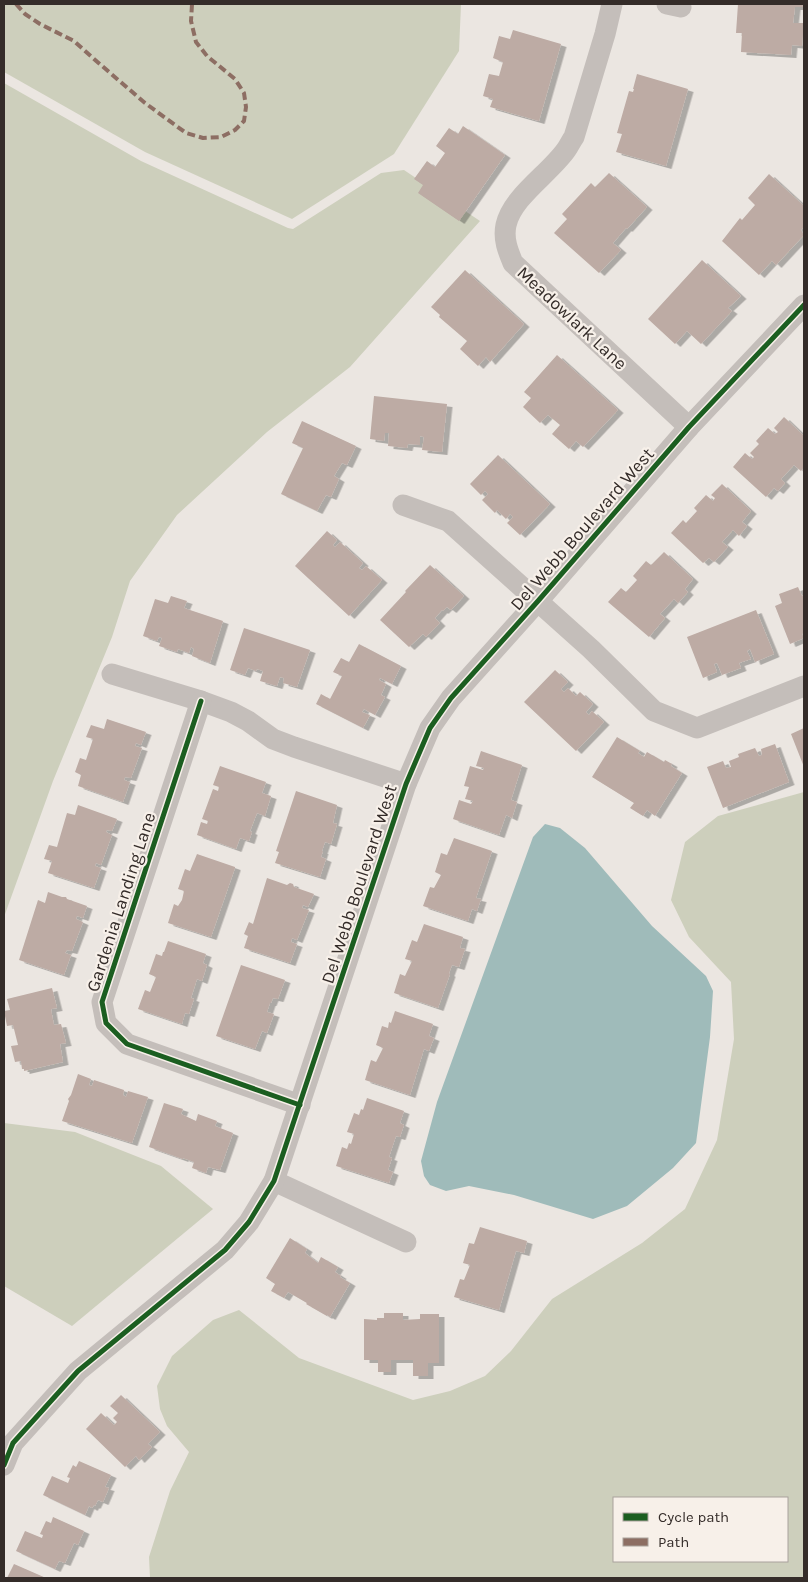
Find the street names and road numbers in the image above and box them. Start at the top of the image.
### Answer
street label: Meadowlark Lane [512,261,632,375]
street label: Del Webb Boulevard West [505,443,659,615]
street label: Del Webb Boulevard West [316,781,402,987]
street label: Gardenia Landing Lane [82,810,160,994]

